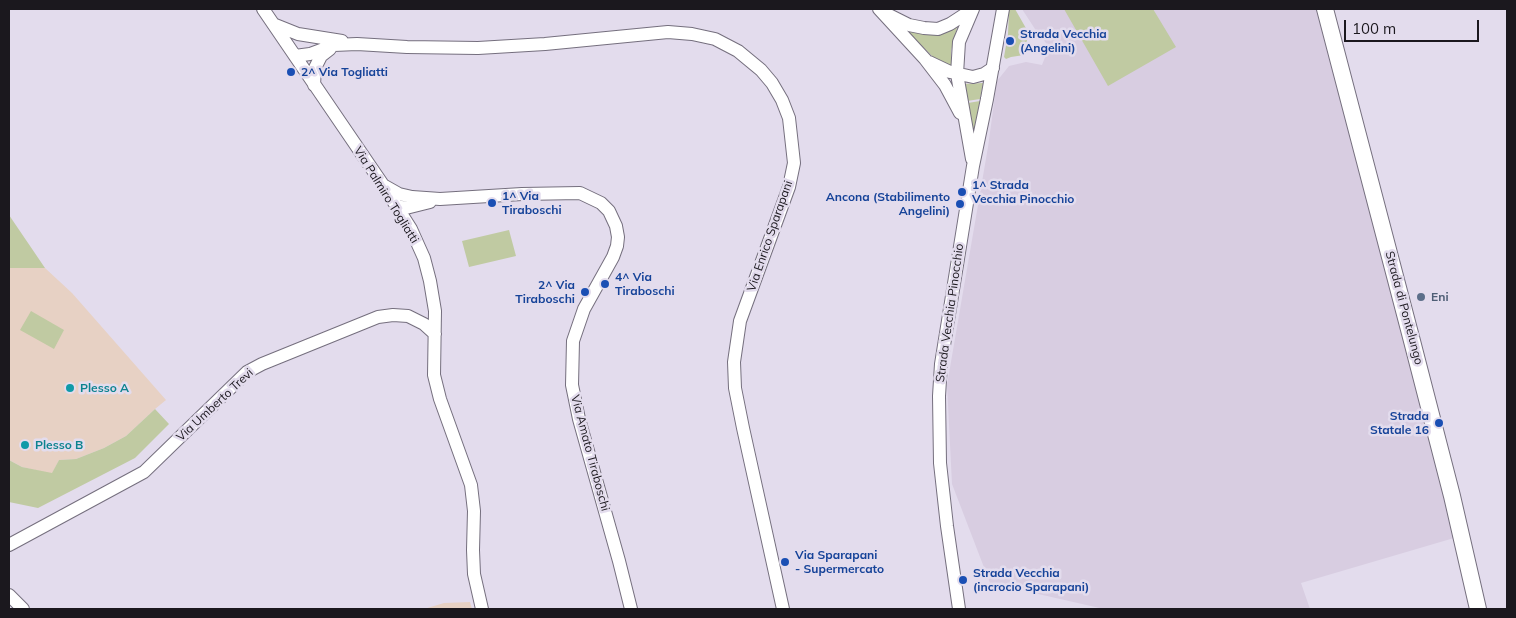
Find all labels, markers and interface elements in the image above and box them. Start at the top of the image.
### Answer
scale bar [1346,10,1481,42]
text: 100 m [1352,19,1396,38]
place label: Strada Vecchia (Angelini) [1020,27,1107,55]
marker: Strada Vecchia (Angelini) [1004,35,1016,47]
place label: 2^ Via Togliatti [301,65,388,79]
marker: 2^ Via Togliatti [285,66,297,78]
street label: Via Palmiro Togliatti [350,144,422,246]
place label: 1^ Strada Vecchia Pinocchio [972,178,1074,206]
street label: Via Enrico Sparapani [744,179,796,293]
marker: 1^ Strada Vecchia Pinocchio [956,186,968,198]
place label: 1^ Via Tiraboschi [502,189,562,217]
place label: Ancona (Stabilimento Angelini) [826,190,950,218]
marker: 1^ Via Tiraboschi [486,197,498,209]
marker: Ancona (Stabilimento Angelini) [954,198,966,210]
street label: Strada Vecchia Pinocchio [933,243,967,383]
street label: Strada di Pontelungo [1382,250,1426,366]
place label: 4^ Via Tiraboschi [615,270,675,298]
place label: 2^ Via Tiraboschi [515,278,575,306]
marker: 4^ Via Tiraboschi [599,278,611,290]
marker: 2^ Via Tiraboschi [579,286,591,298]
place label: Eni [1431,290,1449,304]
marker: Eni [1415,291,1427,303]
street label: Via Umberto Trevi [174,366,256,444]
place label: Plesso A [80,381,129,395]
marker: Plesso A [64,382,76,394]
street label: Via Amato Tiraboschi [568,393,612,513]
place label: Strada Statale 16 [1370,409,1429,437]
marker: Strada Statale 16 [1433,417,1445,429]
place label: Plesso B [35,438,83,452]
marker: Plesso B [19,439,31,451]
place label: Via Sparapani - Supermercato [795,548,884,576]
marker: Via Sparapani - Supermercato [779,556,791,568]
place label: Strada Vecchia (incrocio Sparapani) [973,566,1089,594]
marker: Strada Vecchia (incrocio Sparapani) [957,574,969,586]

